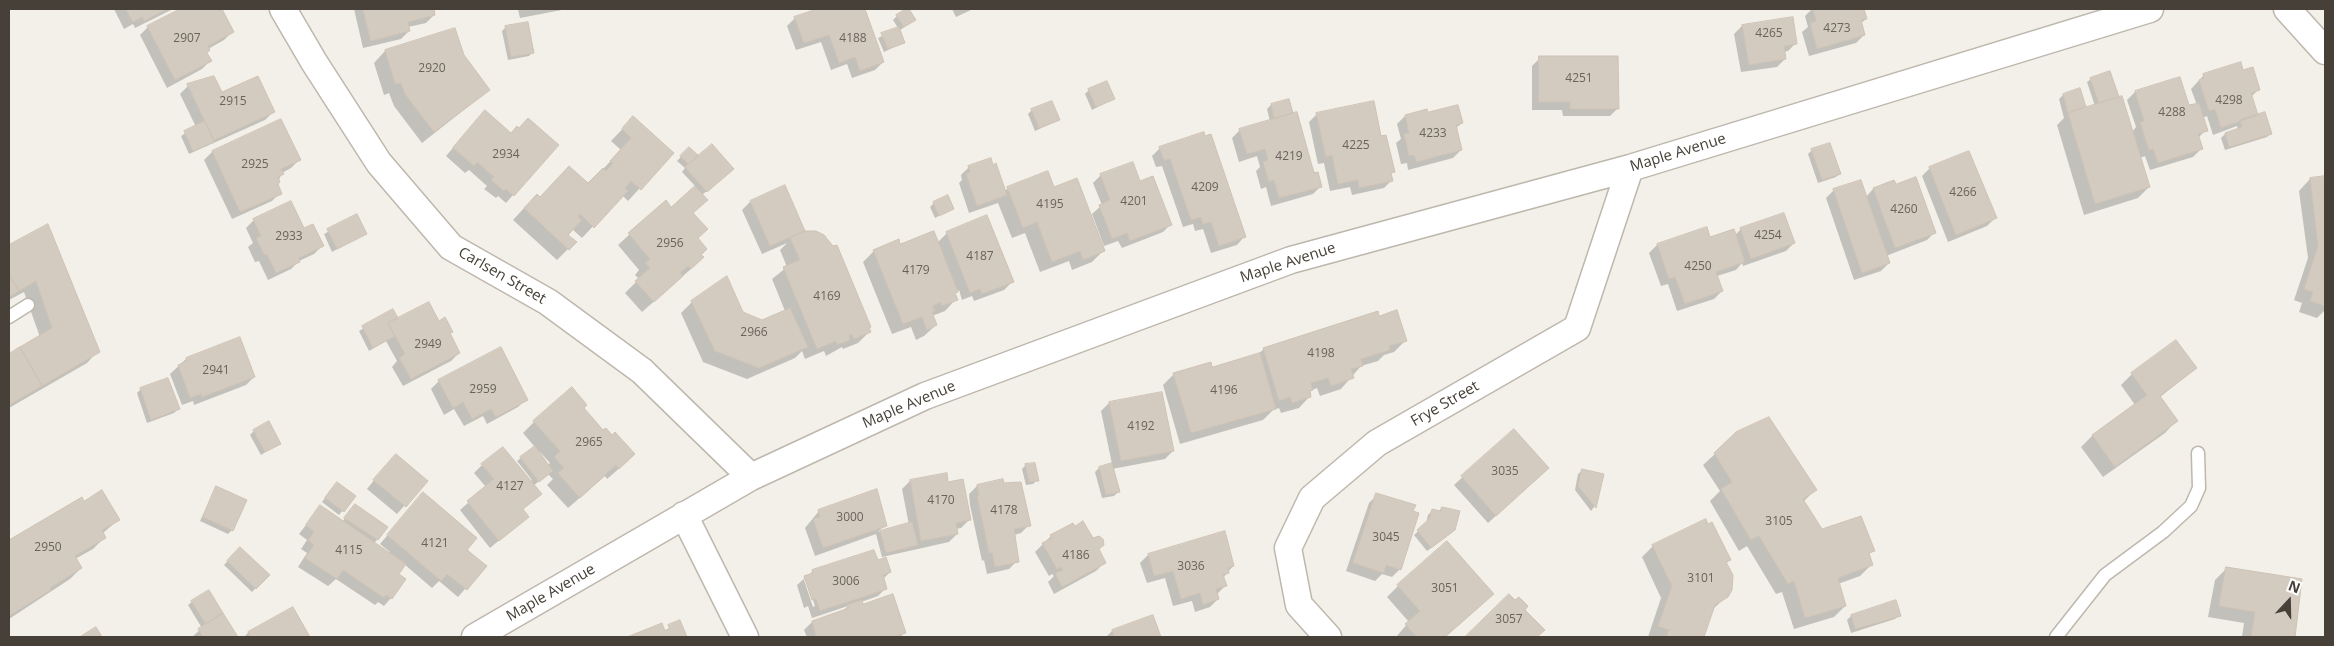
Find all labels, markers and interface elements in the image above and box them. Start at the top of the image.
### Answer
house number: 4273 [1823,22,1851,36]
house number: 4265 [1755,27,1783,41]
house number: 2907 [173,32,201,46]
house number: 4188 [839,32,867,46]
house number: 2920 [418,62,446,76]
house number: 4251 [1565,72,1593,86]
house number: 4298 [2215,94,2243,108]
house number: 2915 [219,95,247,109]
house number: 4288 [2158,106,2186,120]
house number: 4233 [1419,127,1447,141]
street label: Maple Avenue [1628,130,1728,176]
house number: 4225 [1342,139,1370,153]
house number: 2934 [492,148,520,162]
house number: 4219 [1275,150,1303,164]
house number: 2925 [241,158,269,172]
house number: 4209 [1191,181,1219,195]
house number: 4266 [1949,186,1977,200]
house number: 4201 [1120,195,1148,209]
house number: 4195 [1036,198,1064,212]
house number: 4260 [1890,203,1918,217]
house number: 4254 [1754,229,1782,243]
house number: 2933 [275,230,303,244]
house number: 2956 [656,237,684,251]
street label: Maple Avenue [1238,239,1338,287]
street label: Carlsen Street [455,244,549,308]
house number: 4187 [966,250,994,264]
house number: 4250 [1684,260,1712,274]
house number: 4179 [902,264,930,278]
house number: 4169 [813,290,841,304]
house number: 2966 [740,326,768,340]
house number: 2949 [414,338,442,352]
house number: 4198 [1307,347,1335,361]
house number: 2941 [202,364,230,378]
street label: Maple Avenue [860,377,958,433]
street label: Frye Street [1408,377,1482,431]
house number: 2959 [469,383,497,397]
house number: 4196 [1210,384,1238,398]
house number: 4192 [1127,420,1155,434]
house number: 2965 [575,436,603,450]
house number: 3035 [1491,465,1519,479]
house number: 4127 [496,480,524,494]
house number: 4170 [927,494,955,508]
house number: 4178 [990,504,1018,518]
house number: 3000 [836,511,864,525]
house number: 3105 [1765,515,1793,529]
house number: 3045 [1372,531,1400,545]
house number: 4121 [421,537,449,551]
house number: 2950 [34,541,62,555]
house number: 4115 [335,544,363,558]
house number: 4186 [1062,549,1090,563]
street label: Maple Avenue [503,560,599,626]
house number: 3036 [1177,560,1205,574]
house number: 3101 [1687,572,1715,586]
house number: 3006 [832,575,860,589]
north arrow [2264,576,2314,626]
text: N [2286,576,2303,597]
house number: 3051 [1431,582,1459,596]
house number: 3057 [1495,613,1523,627]

